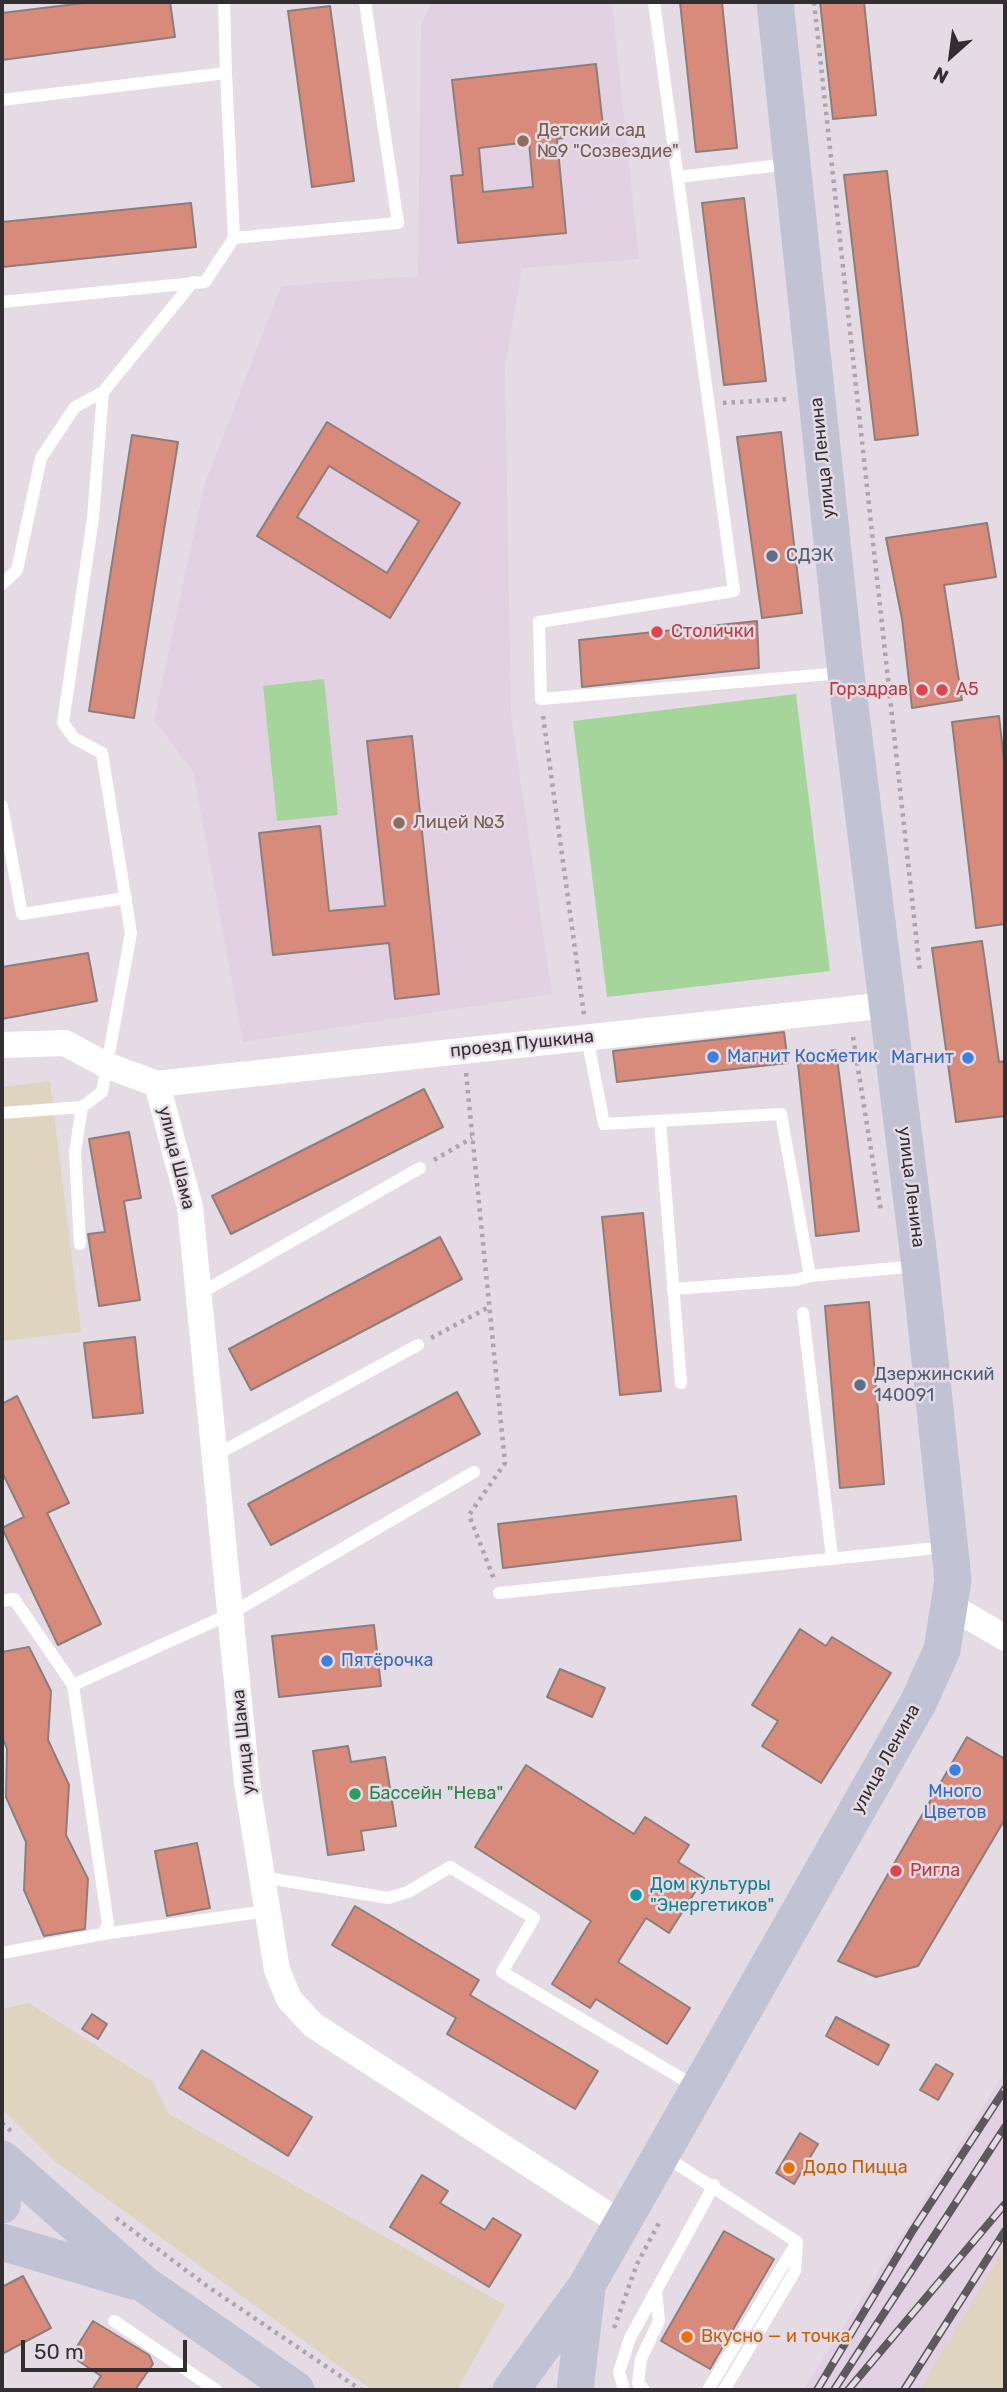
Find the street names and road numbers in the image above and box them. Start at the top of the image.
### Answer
street label: улица Ленина [806,396,840,520]
street label: проезд Пушкина [449,1026,595,1062]
street label: улица Шама [153,1104,199,1212]
street label: улица Ленина [893,1125,929,1249]
street label: улица Шама [228,1688,260,1796]
street label: улица Ленина [847,1701,925,1817]

